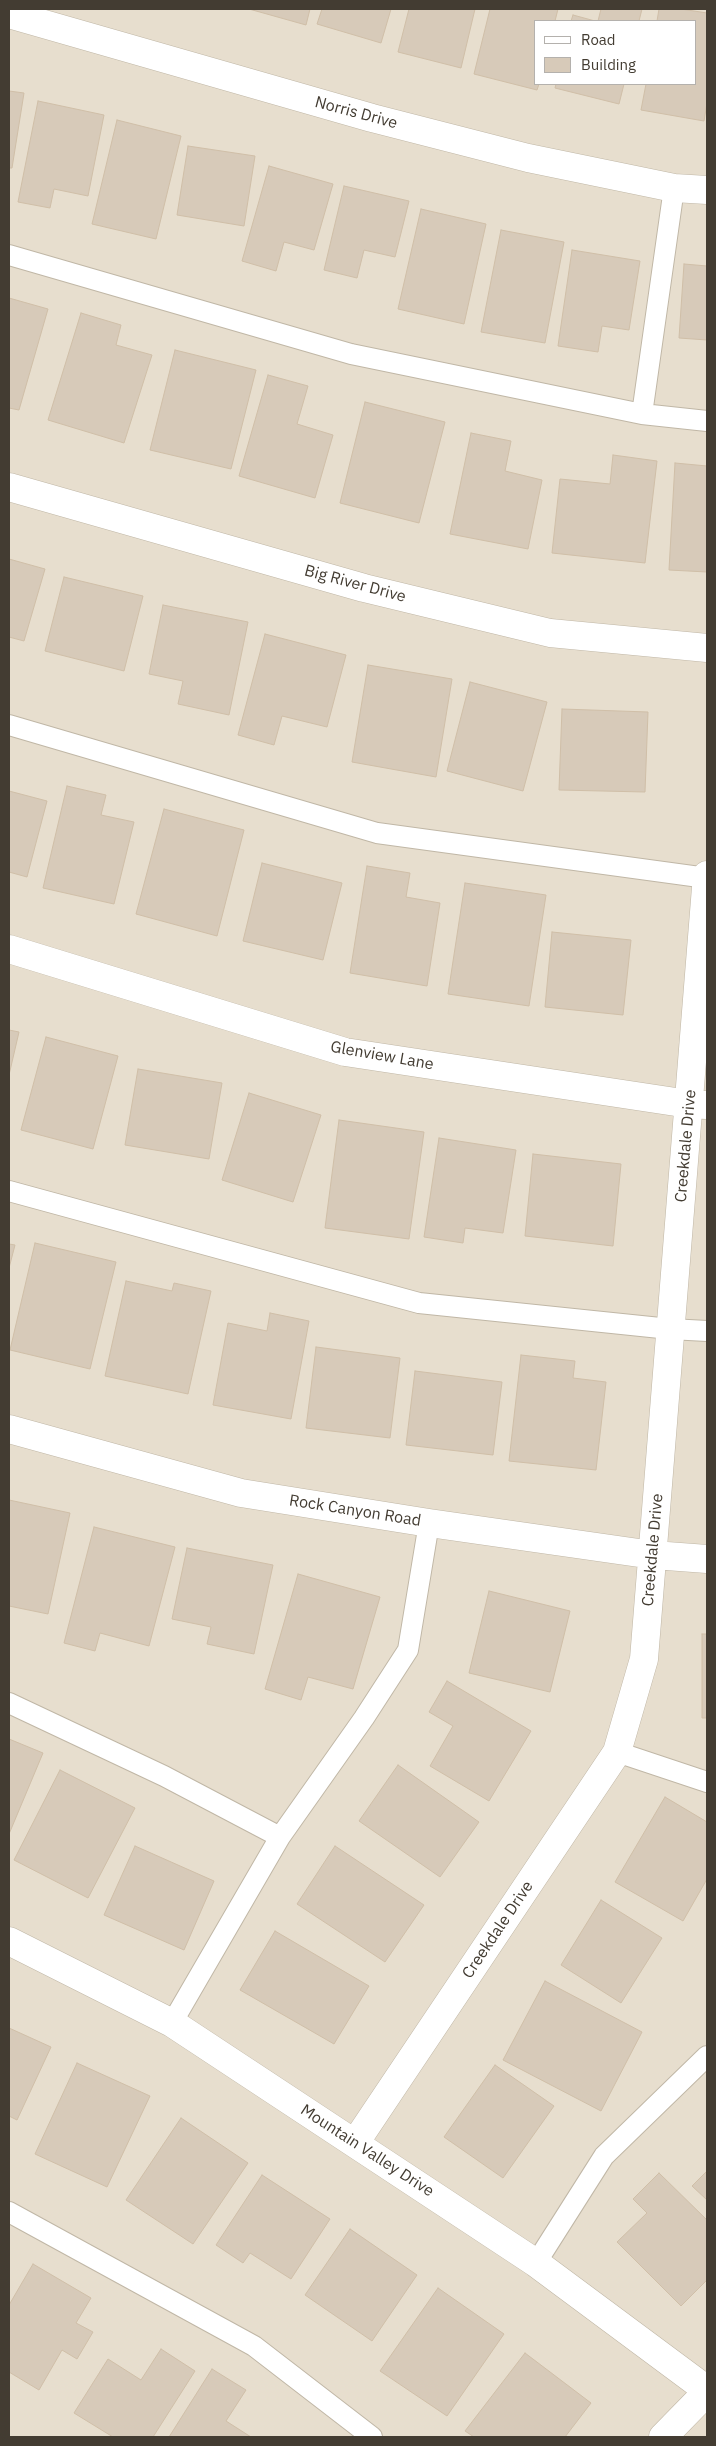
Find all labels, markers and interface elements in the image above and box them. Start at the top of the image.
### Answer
legend [534,20,696,85]
text: Road [581,30,616,49]
text: Building [581,55,636,74]
street label: Norris Drive [313,93,399,133]
street label: Big River Drive [302,561,408,607]
street label: Glenview Lane [329,1037,435,1075]
street label: Creekdale Drive [671,1089,701,1203]
street label: Rock Canyon Road [288,1491,422,1531]
street label: Creekdale Drive [638,1493,668,1607]
street label: Creekdale Drive [458,1878,538,1982]
street label: Mountain Valley Drive [297,2101,437,2201]

